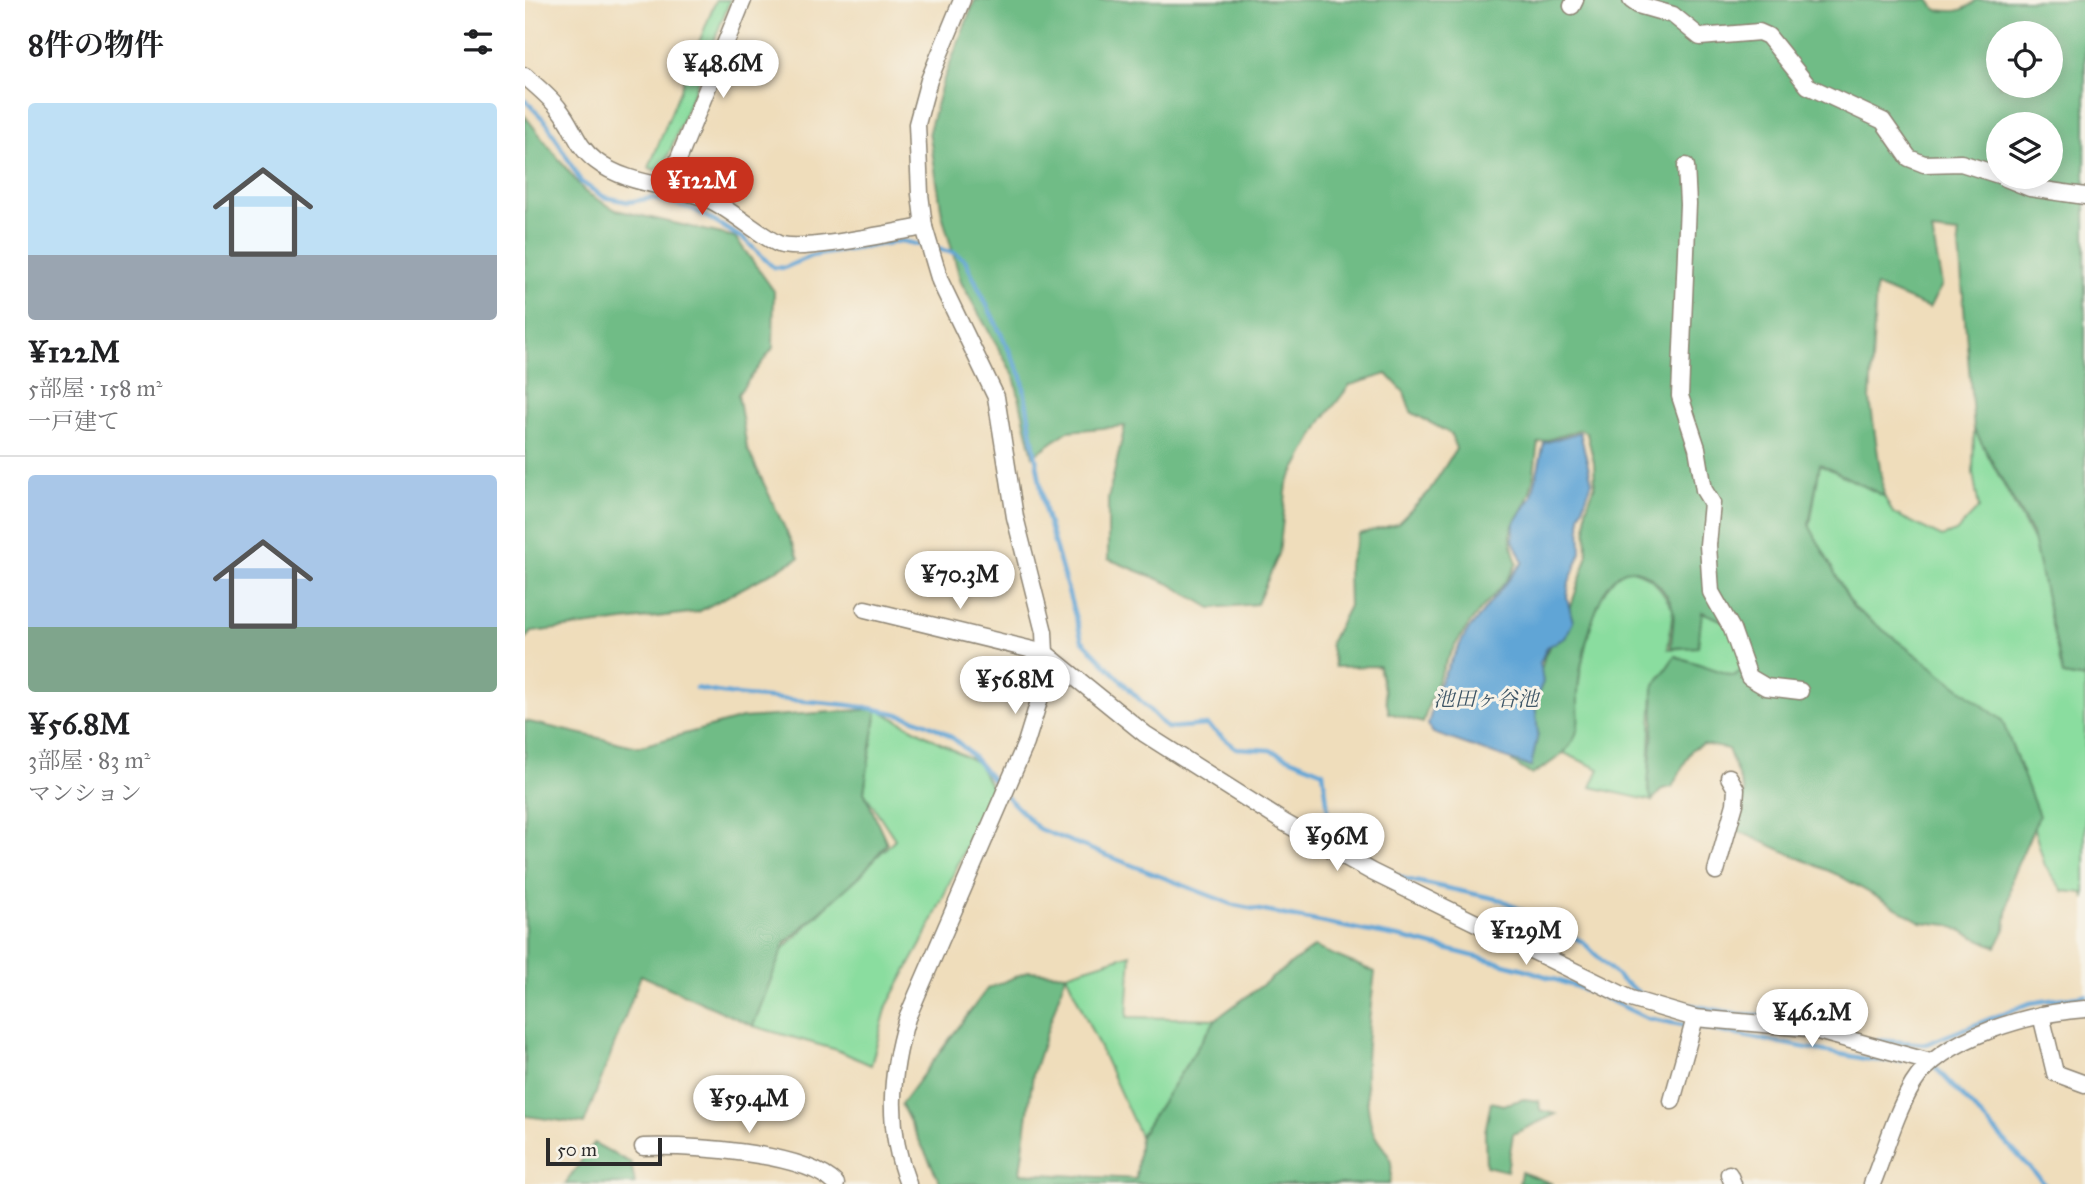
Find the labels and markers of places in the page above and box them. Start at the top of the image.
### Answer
pin: ¥48.6M [666,41,780,100]
pin: ¥122M [653,158,751,217]
pin: ¥70.3M [903,552,1017,611]
pin: ¥56.8M [958,656,1072,716]
pin: ¥96M [1296,814,1378,873]
pin: ¥129M [1477,908,1575,967]
pin: ¥46.2M [1755,990,1869,1049]
pin: ¥59.4M [692,1076,806,1135]

